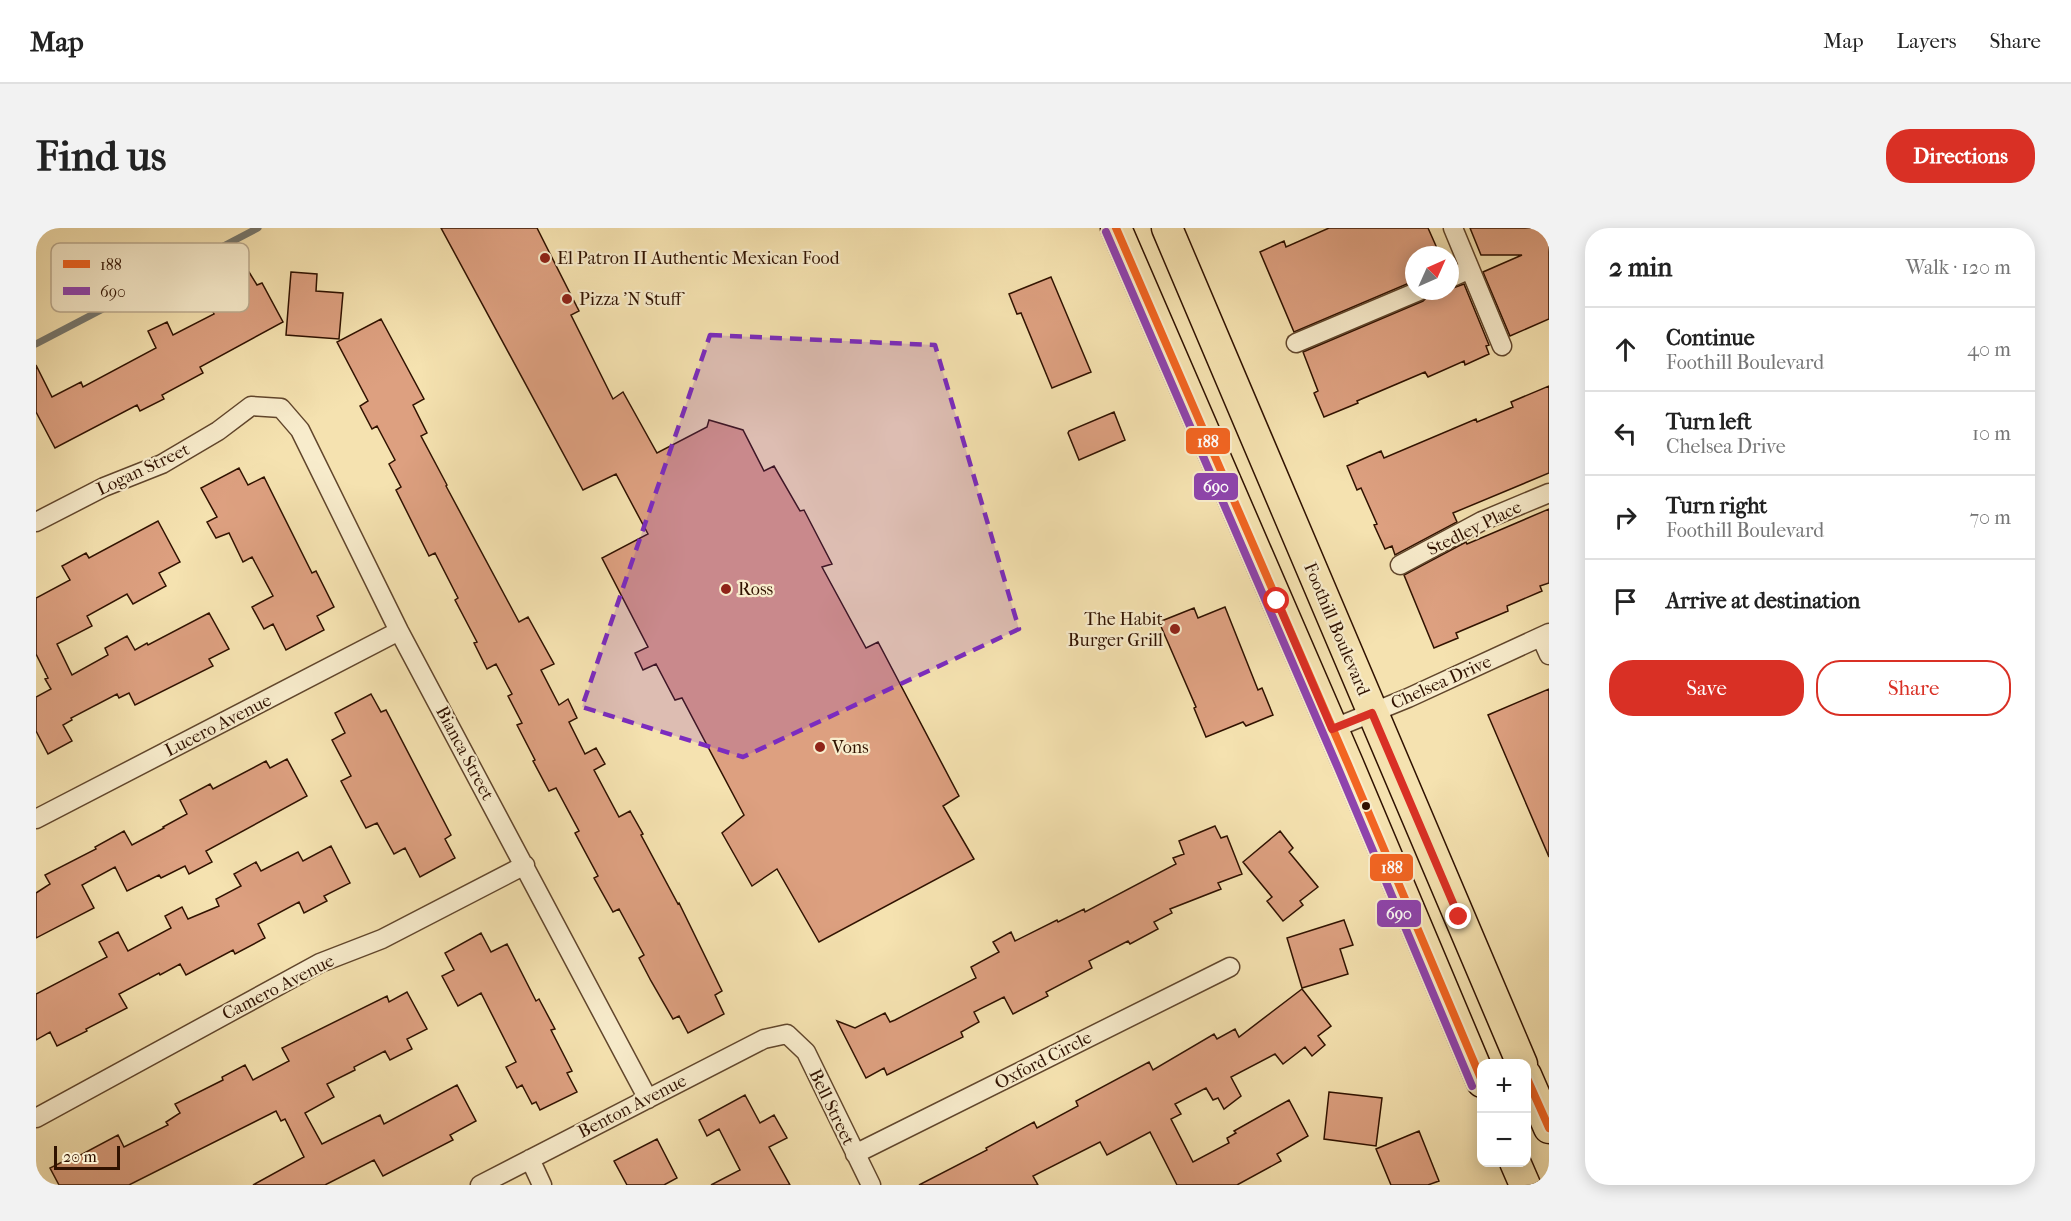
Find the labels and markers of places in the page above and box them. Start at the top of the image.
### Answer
place label: El Patron II Authentic Mexican Food [557,248,840,269]
marker: El Patron II Authentic Mexican Food [538,251,552,265]
place label: Pizza 'N Stuff [579,289,686,310]
marker: Pizza 'N Stuff [560,292,574,306]
place label: Ross [738,579,774,600]
marker: Ross [719,582,733,596]
place label: The Habit Burger Grill [1068,609,1164,651]
marker: The Habit Burger Grill [1168,622,1182,636]
place label: Vons [831,737,869,758]
marker: Vons [813,740,827,754]
unlabelled marker [1360,800,1372,812]

